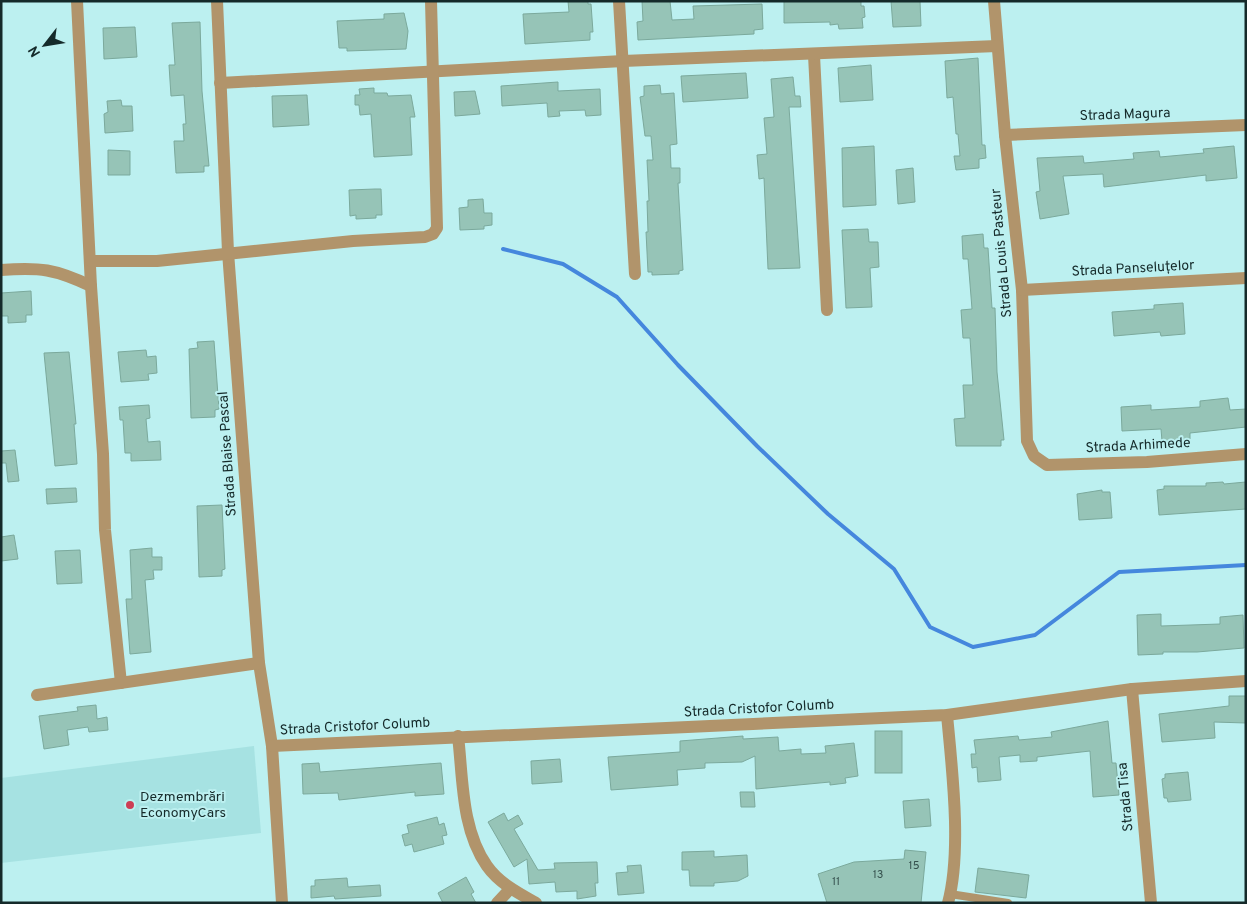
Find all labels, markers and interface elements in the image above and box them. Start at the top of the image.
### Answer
north arrow [20,20,70,70]
text: N [25,42,45,60]
street label: Strada Magura [1079,105,1171,125]
street label: Strada Louis Pasteur [988,187,1016,318]
street label: Strada Panseluțelor [1071,257,1196,281]
street label: Strada Blaise Pascal [215,391,241,517]
street label: Strada Arhimede [1085,435,1191,457]
street label: Strada Cristofor Columb [683,697,835,721]
street label: Strada Cristofor Columb [279,715,431,739]
street label: Strada Tisa [1115,762,1137,832]
place label: Dezmembrări EconomyCars [140,789,226,822]
marker: Dezmembrări EconomyCars [124,799,136,811]
house number: 15 [909,859,920,873]
house number: 13 [873,868,883,882]
house number: 11 [832,875,840,889]

